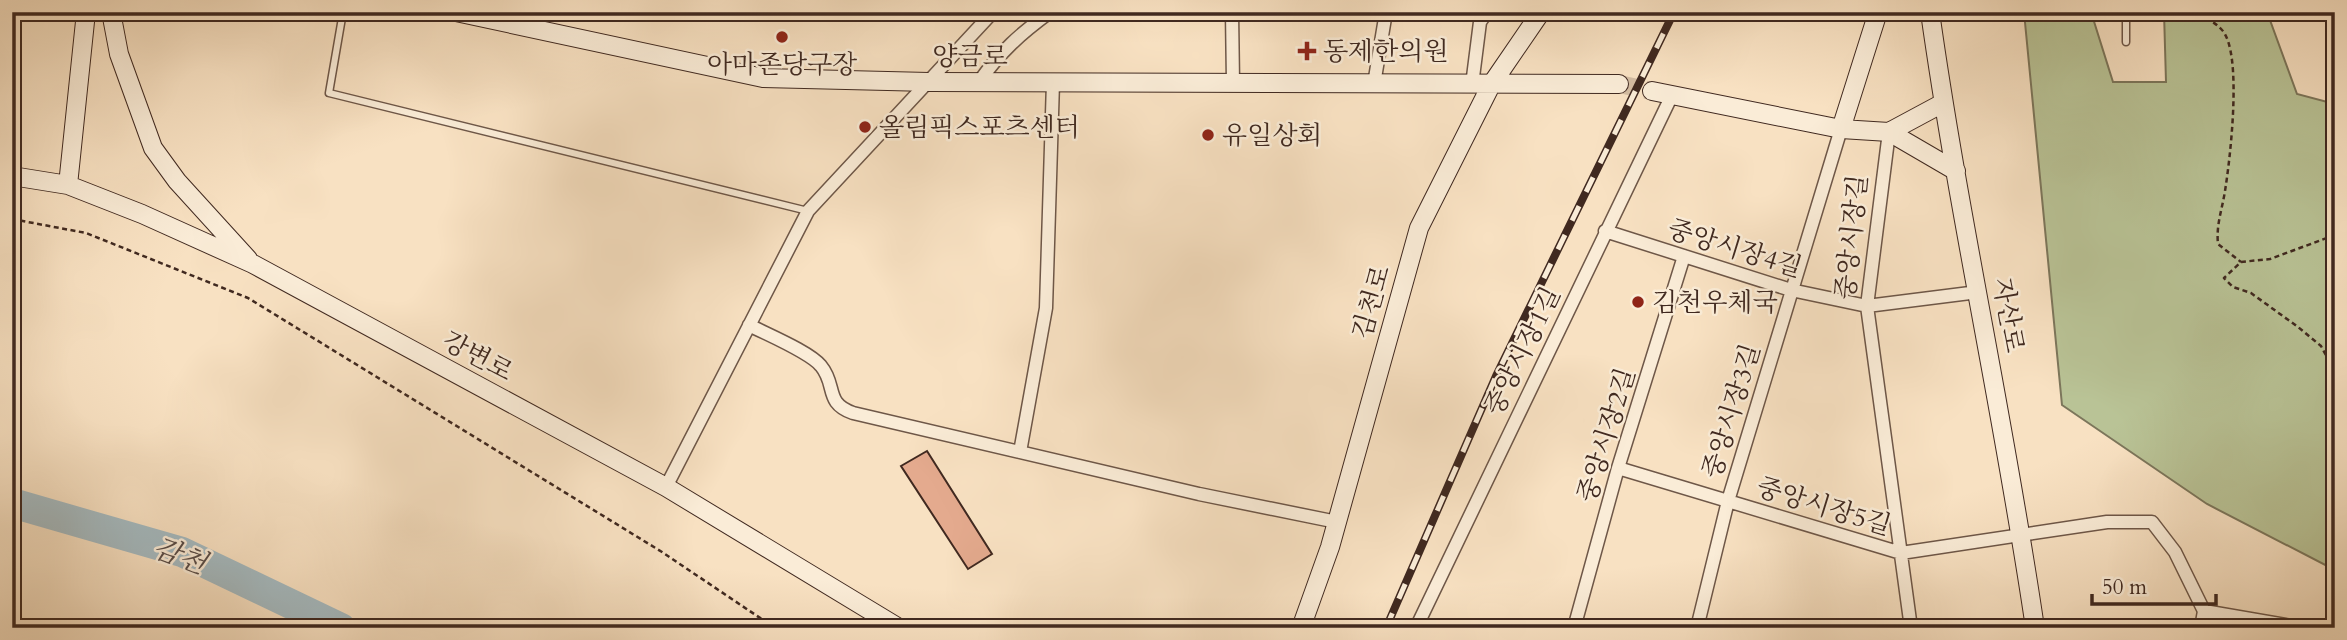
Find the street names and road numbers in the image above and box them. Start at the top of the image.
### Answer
street label: 양금로 [932,39,1008,74]
street label: 중앙시장길 [1828,173,1875,301]
street label: 중앙시장4길 [1663,211,1806,286]
street label: 김천로 [1344,261,1399,343]
street label: 자산로 [1985,275,2032,355]
street label: 중앙시장1길 [1476,281,1569,421]
street label: 강변로 [436,323,519,390]
street label: 중앙시장3길 [1694,340,1769,483]
street label: 중앙시장2길 [1569,364,1644,507]
street label: 중앙시장5길 [1752,469,1895,544]

